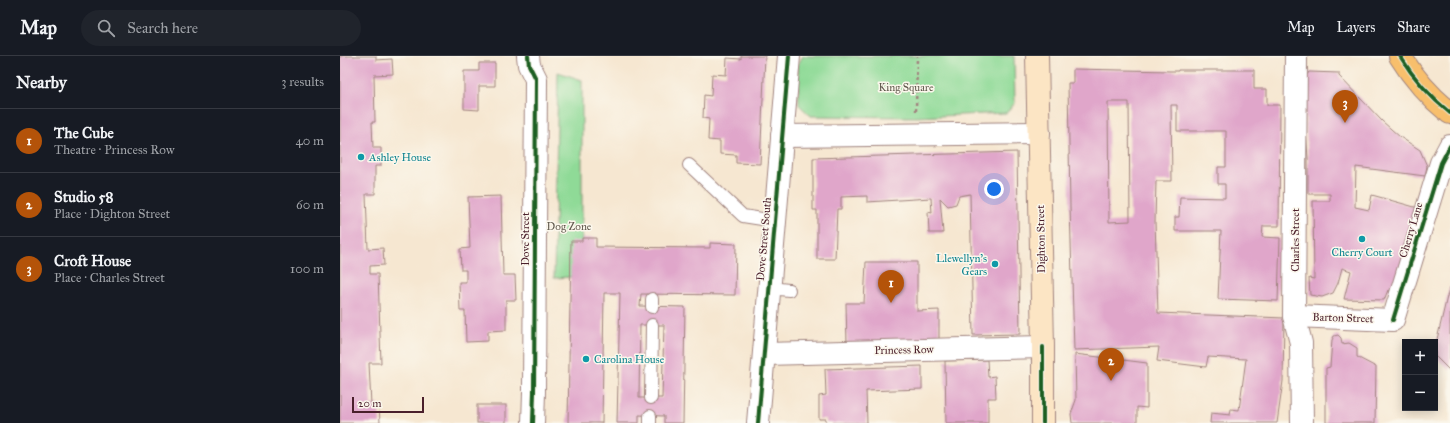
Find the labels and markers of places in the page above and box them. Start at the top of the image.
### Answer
pin: 3 [1332,90,1358,123]
place label: Ashley House [368,151,431,164]
marker: Ashley House [356,152,366,162]
marker: Cherry Court [1357,234,1367,244]
place label: Cherry Court [1332,246,1393,259]
place label: Llewellyn's Gears [936,252,987,278]
marker: Llewellyn's Gears [990,259,1000,269]
pin: 1 [878,270,904,303]
pin: 2 [1098,348,1124,381]
place label: Carolina House [594,353,665,366]
marker: Carolina House [581,354,591,364]

